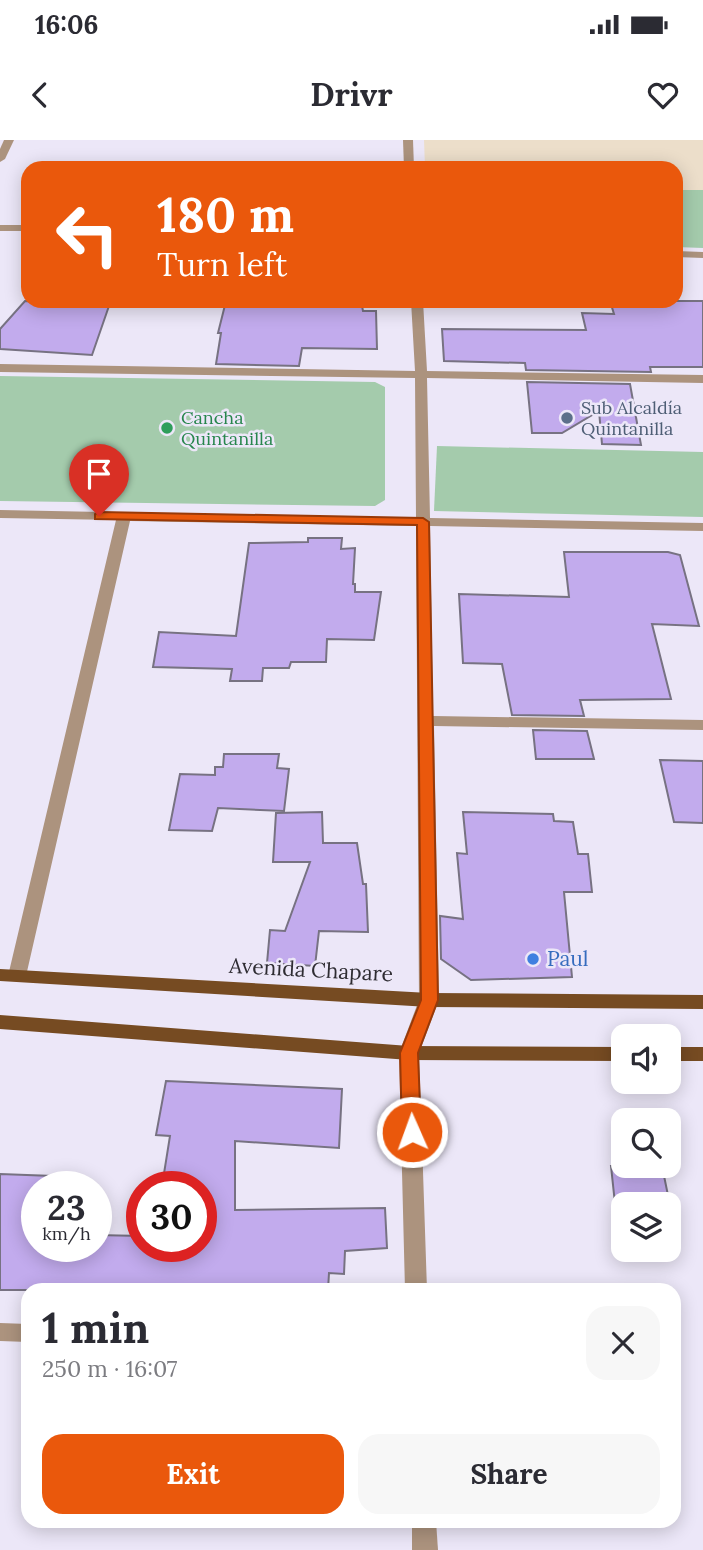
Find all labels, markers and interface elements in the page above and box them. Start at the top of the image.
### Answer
text: 16:06 [35,8,99,41]
text: Drivr [310,74,393,115]
icon: back [21,76,59,114]
icon: heart [644,76,682,114]
text: 180 m [157,183,294,245]
icon: left [42,189,133,280]
text: Turn left [157,244,287,285]
place label: Sub Alcaldía Quintanilla [581,396,682,440]
place label: Cancha Quintanilla [181,406,273,450]
marker: Sub Alcaldía Quintanilla [559,410,575,426]
marker: Cancha Quintanilla [159,420,175,436]
pin [69,444,129,516]
icon: arrive [80,455,118,493]
place label: Paul [547,945,589,972]
marker: Paul [525,951,541,967]
street label: Avenida Chapare [227,952,394,987]
map controls [611,1024,681,1262]
button: sound [611,1024,681,1094]
position arrow [375,1095,449,1169]
button: search [611,1108,681,1178]
speed limit sign: 30 [126,1171,217,1262]
text: 23 [47,1185,86,1230]
button: layers [611,1192,681,1262]
text: km/h [42,1222,91,1245]
text: 1 min [42,1301,149,1355]
button: close [586,1306,660,1380]
text: 250 m · 16:07 [42,1354,177,1383]
button: Exit [42,1434,344,1514]
button: Share [358,1434,660,1514]

